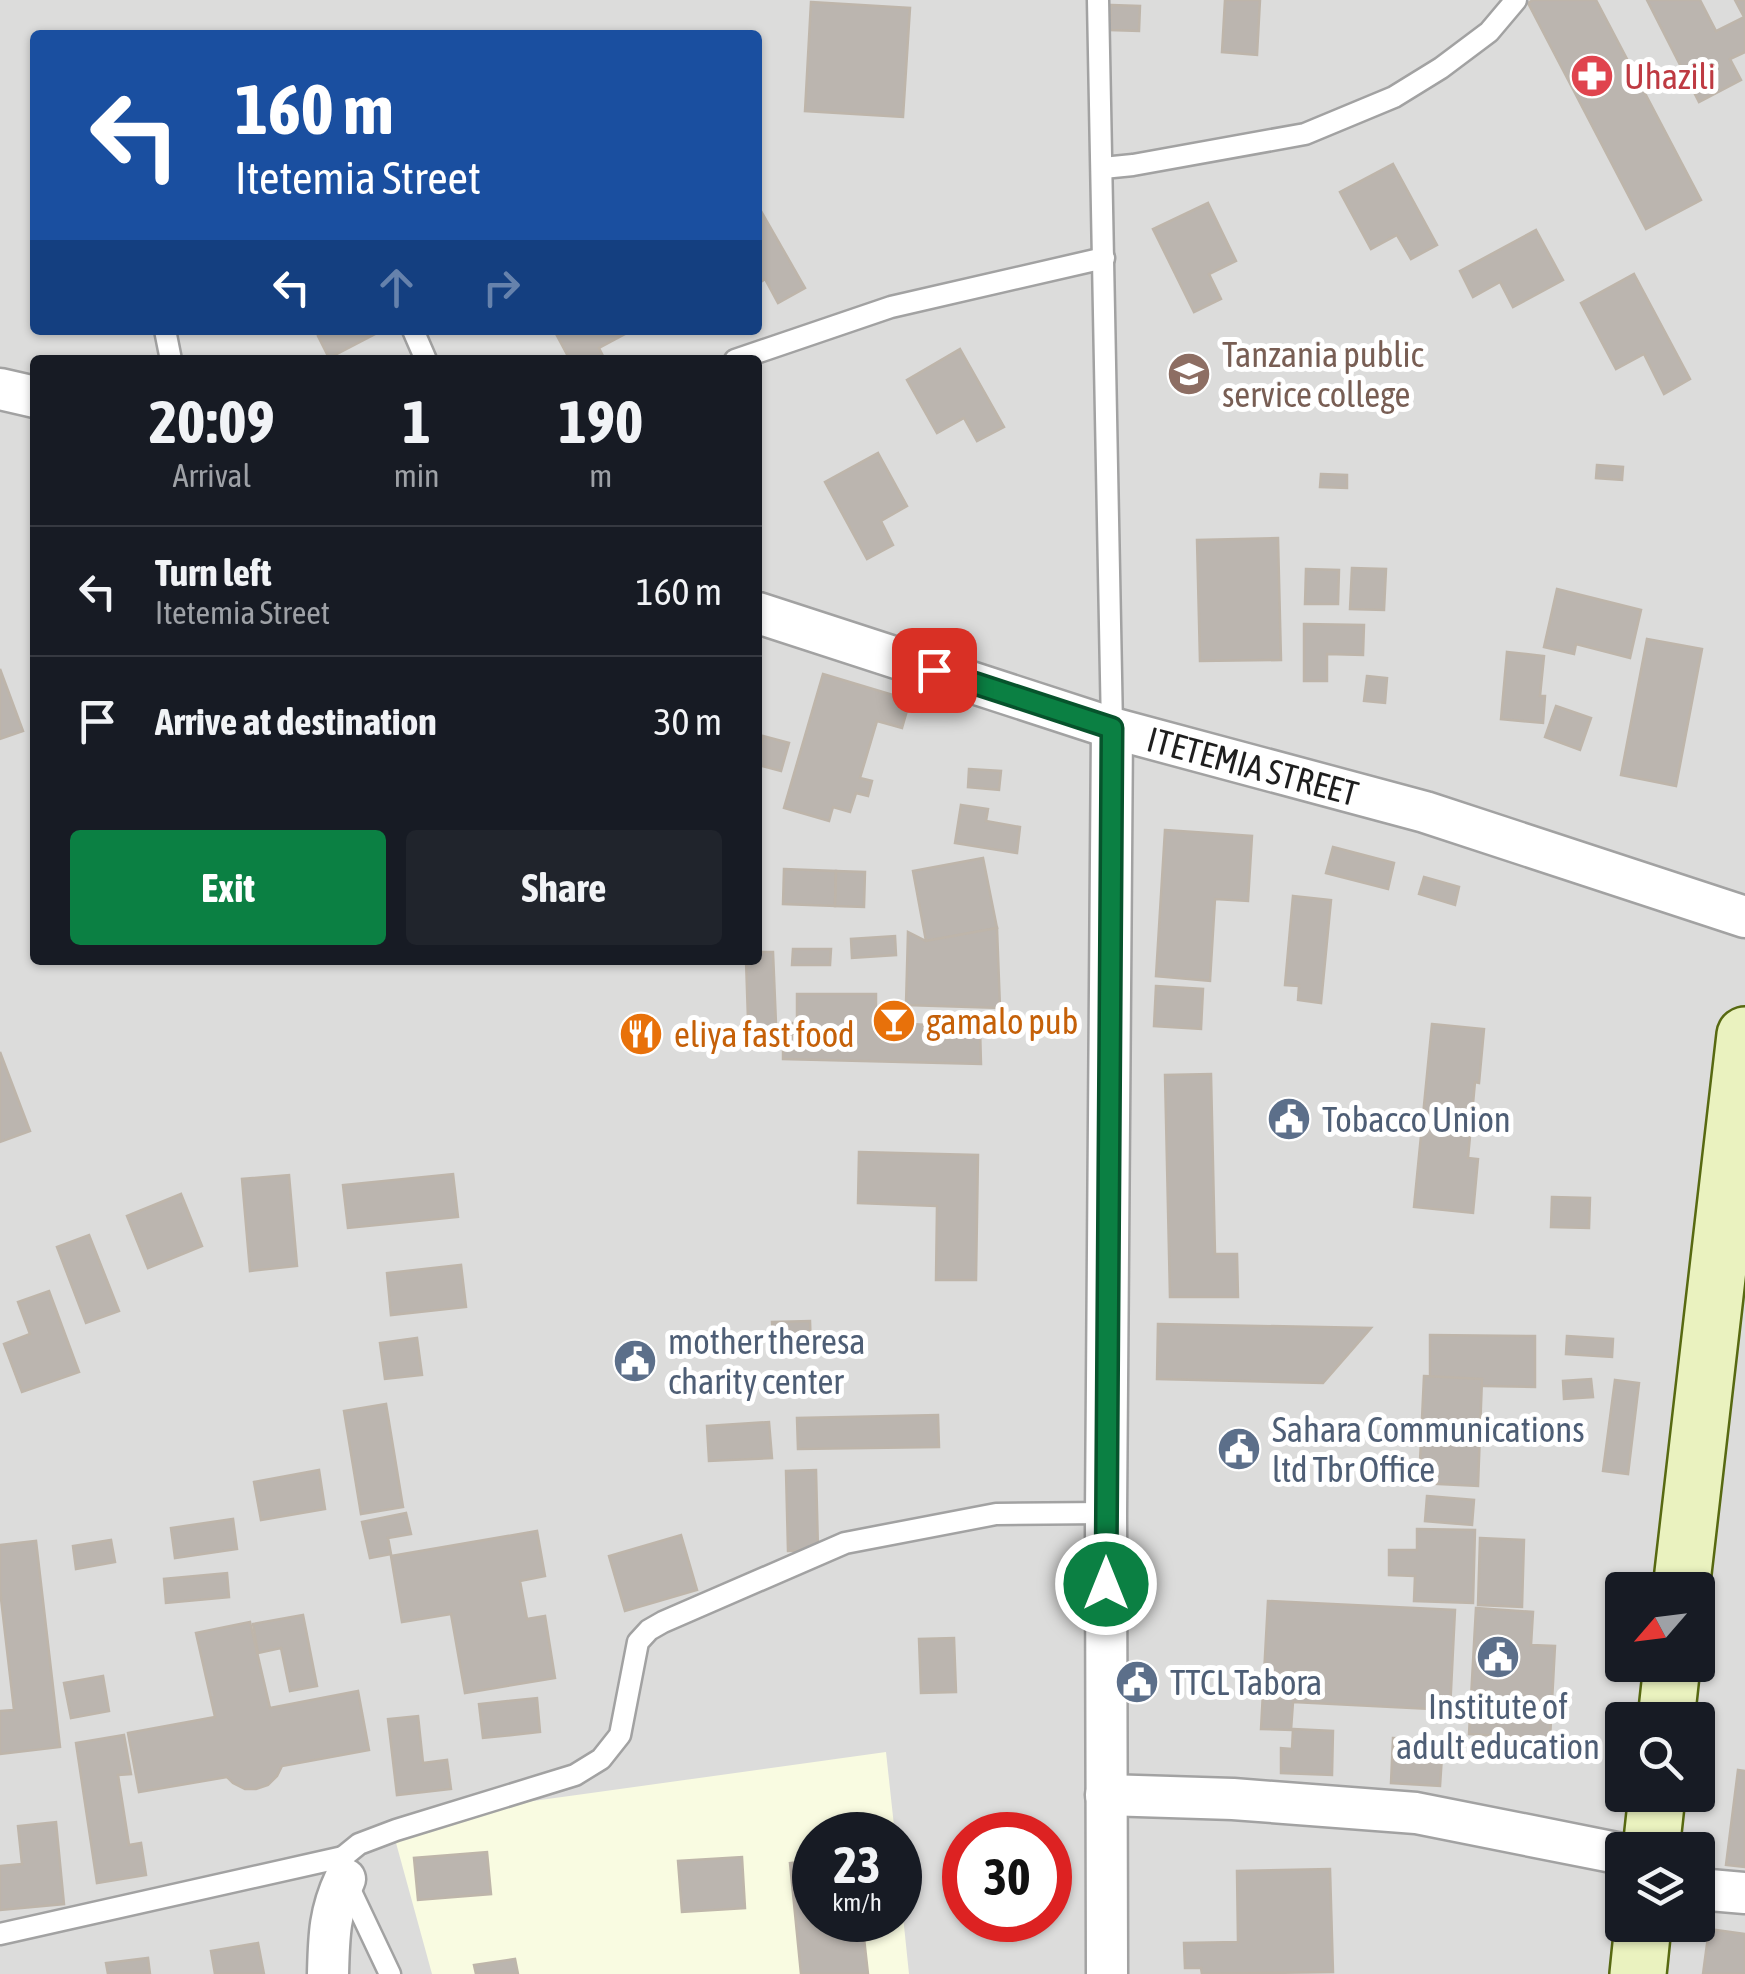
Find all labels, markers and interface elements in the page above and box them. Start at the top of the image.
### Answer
pharmacy icon: Uhazili [1569,53,1615,99]
place label: Uhazili [1624,56,1716,96]
text: 160 m [235,69,394,149]
icon: left [70,70,200,200]
text: Itetemia Street [235,152,481,204]
icon: left [264,260,319,315]
icon: ahead [369,260,424,315]
icon: right [474,260,529,315]
place label: Tanzania public service college [1222,334,1424,414]
school or university icon: Tanzania public service college [1166,351,1212,397]
text: 20:09 [149,387,275,456]
text: 1 [403,387,431,456]
text: 190 [558,387,643,456]
text: Arrival [173,457,251,494]
text: min [394,457,440,494]
text: m [589,457,612,494]
text: Turn left [155,551,271,594]
icon: left [70,564,125,619]
text: 160 m [636,570,722,613]
text: Itetemia Street [155,594,330,631]
pin [892,628,977,713]
icon: arrive [907,643,962,698]
icon: arrive [70,694,125,749]
text: Arrive at destination [155,700,437,743]
text: 30 m [654,700,722,743]
street label: ITETEMIA STREET [1143,718,1363,813]
button: Exit [70,830,386,945]
button: Share [406,830,722,945]
bar icon: gamalo pub [871,998,917,1044]
place label: gamalo pub [926,1001,1078,1041]
restaurant icon: eliya fast food [618,1011,664,1057]
place label: eliya fast food [674,1014,855,1054]
public building icon: Tobacco Union [1266,1096,1312,1142]
place label: Tobacco Union [1322,1099,1511,1139]
place label: mother theresa charity center [668,1321,866,1401]
public building icon: mother theresa charity center [612,1338,658,1384]
place label: Sahara Communications ltd Tbr Office [1272,1409,1585,1489]
public building icon: Sahara Communications ltd Tbr Office [1216,1426,1262,1472]
position arrow [1054,1532,1158,1636]
north arrow [1605,1572,1715,1682]
map controls [1605,1572,1715,1942]
public building icon: Institute of adult education [1475,1634,1521,1680]
public building icon: TTCL Tabora [1114,1659,1160,1705]
place label: TTCL Tabora [1170,1662,1322,1702]
place label: Institute of adult education [1396,1686,1600,1766]
button: search [1605,1702,1715,1812]
speed limit sign: 30 [942,1812,1072,1942]
button: layers [1605,1832,1715,1942]
text: 23 [833,1836,880,1894]
text: km/h [832,1888,882,1916]

